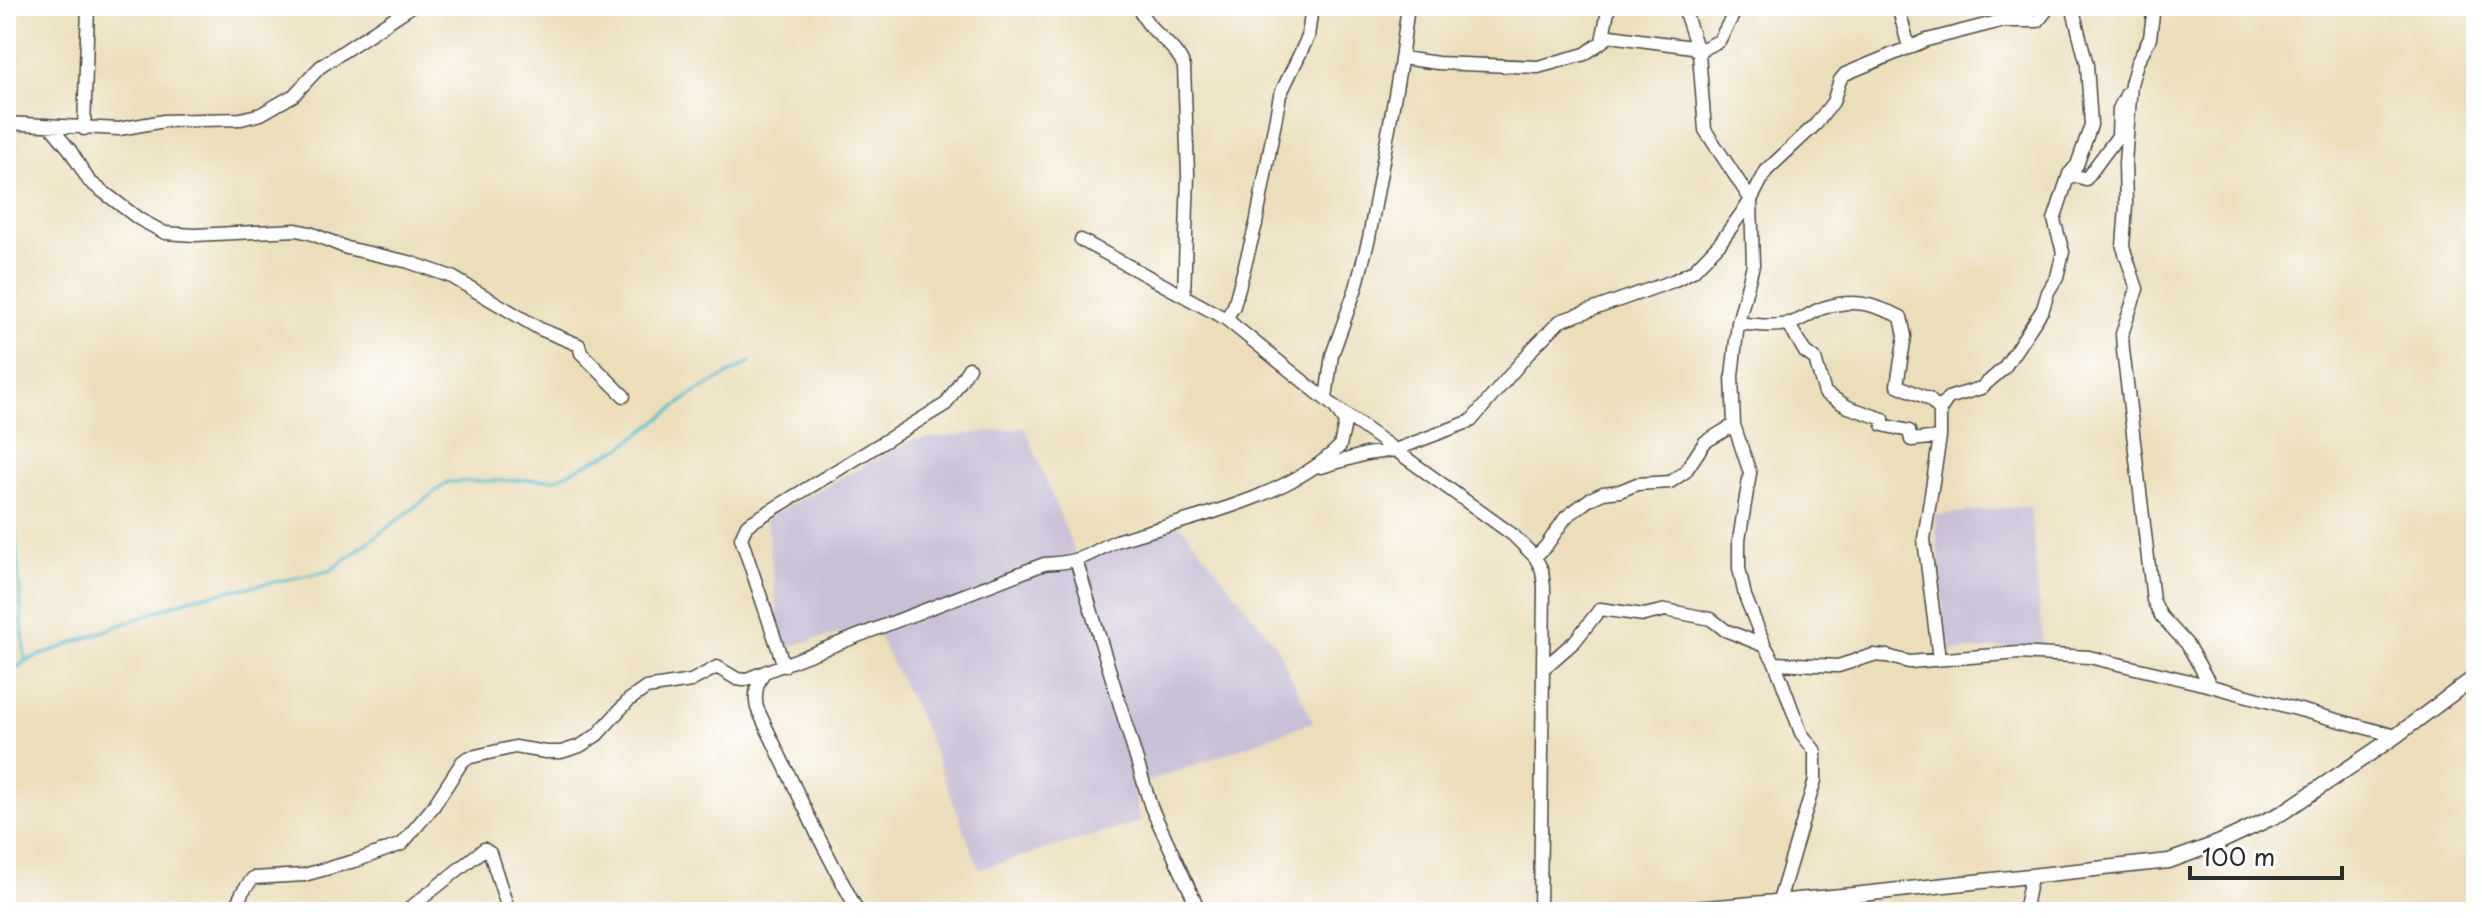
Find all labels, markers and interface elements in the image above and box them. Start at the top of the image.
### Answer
scale bar [2190,830,2342,880]
text: 100 m [2202,838,2275,874]

